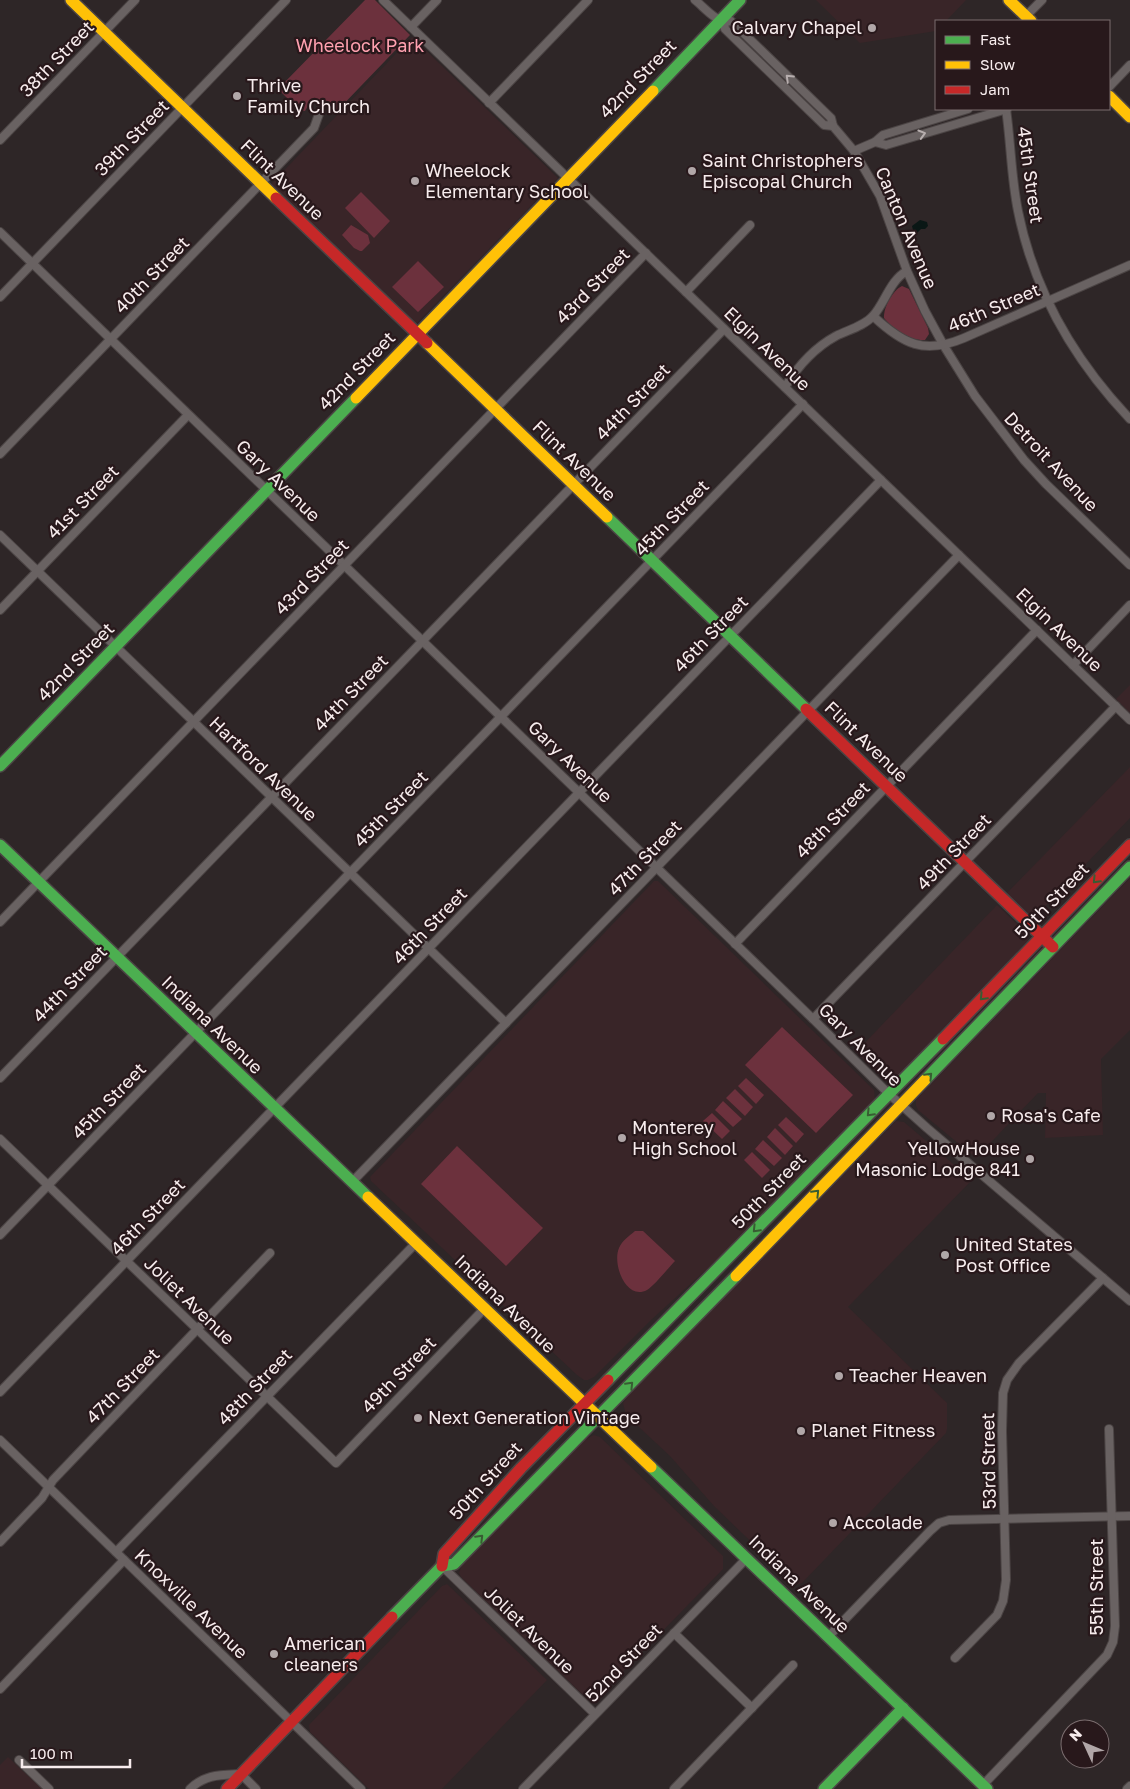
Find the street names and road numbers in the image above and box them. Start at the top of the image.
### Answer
street label: 38th Street [14,16,98,101]
street label: 42nd Street [594,34,680,122]
street label: 39th Street [90,95,173,180]
street label: 45th Street [1013,125,1049,225]
street label: Flint Avenue [236,134,329,225]
street label: Canton Avenue [871,163,943,292]
street label: 40th Street [109,231,193,317]
street label: 43rd Street [551,243,634,328]
street label: 46th Street [944,278,1043,336]
street label: Elgin Avenue [720,302,815,395]
street label: 42nd Street [313,326,399,414]
street label: 44th Street [590,358,674,444]
street label: Detroit Avenue [1000,407,1103,516]
street label: Flint Avenue [528,415,621,506]
street label: Gary Avenue [232,435,325,526]
street label: 41st Street [42,460,123,543]
street label: 45th Street [630,475,713,560]
street label: 43rd Street [270,534,353,619]
street label: Elgin Avenue [1012,583,1107,676]
street label: 46th Street [668,590,752,676]
street label: 42nd Street [32,617,118,705]
street label: 44th Street [308,649,392,735]
street label: Flint Avenue [820,696,913,787]
street label: Hartford Avenue [205,711,322,825]
street label: Gary Avenue [524,716,617,807]
street label: 45th Street [349,766,432,851]
street label: 48th Street [790,776,874,862]
street label: 49th Street [911,808,995,894]
street label: 47th Street [603,815,686,900]
street label: 50th Street [1009,858,1093,943]
street label: 46th Street [387,882,471,968]
street label: 44th Street [27,940,111,1026]
street label: Indiana Avenue [158,970,268,1078]
street label: Gary Avenue [815,998,907,1090]
street label: 45th Street [67,1058,150,1143]
street label: 50th Street [726,1148,810,1233]
street label: 46th Street [105,1173,189,1259]
street label: Indiana Avenue [451,1249,561,1357]
street label: Joliet Avenue [140,1252,239,1349]
street label: 49th Street [356,1331,440,1417]
street label: 47th Street [81,1343,164,1428]
street label: 48th Street [212,1343,296,1429]
street label: 53rd Street [976,1412,1000,1510]
street label: 50th Street [444,1437,526,1524]
street label: Indiana Avenue [745,1529,855,1637]
street label: 55th Street [1085,1539,1107,1635]
street label: Knoxville Avenue [131,1544,253,1663]
street label: Joliet Avenue [480,1581,579,1678]
street label: 52nd Street [580,1618,666,1706]

